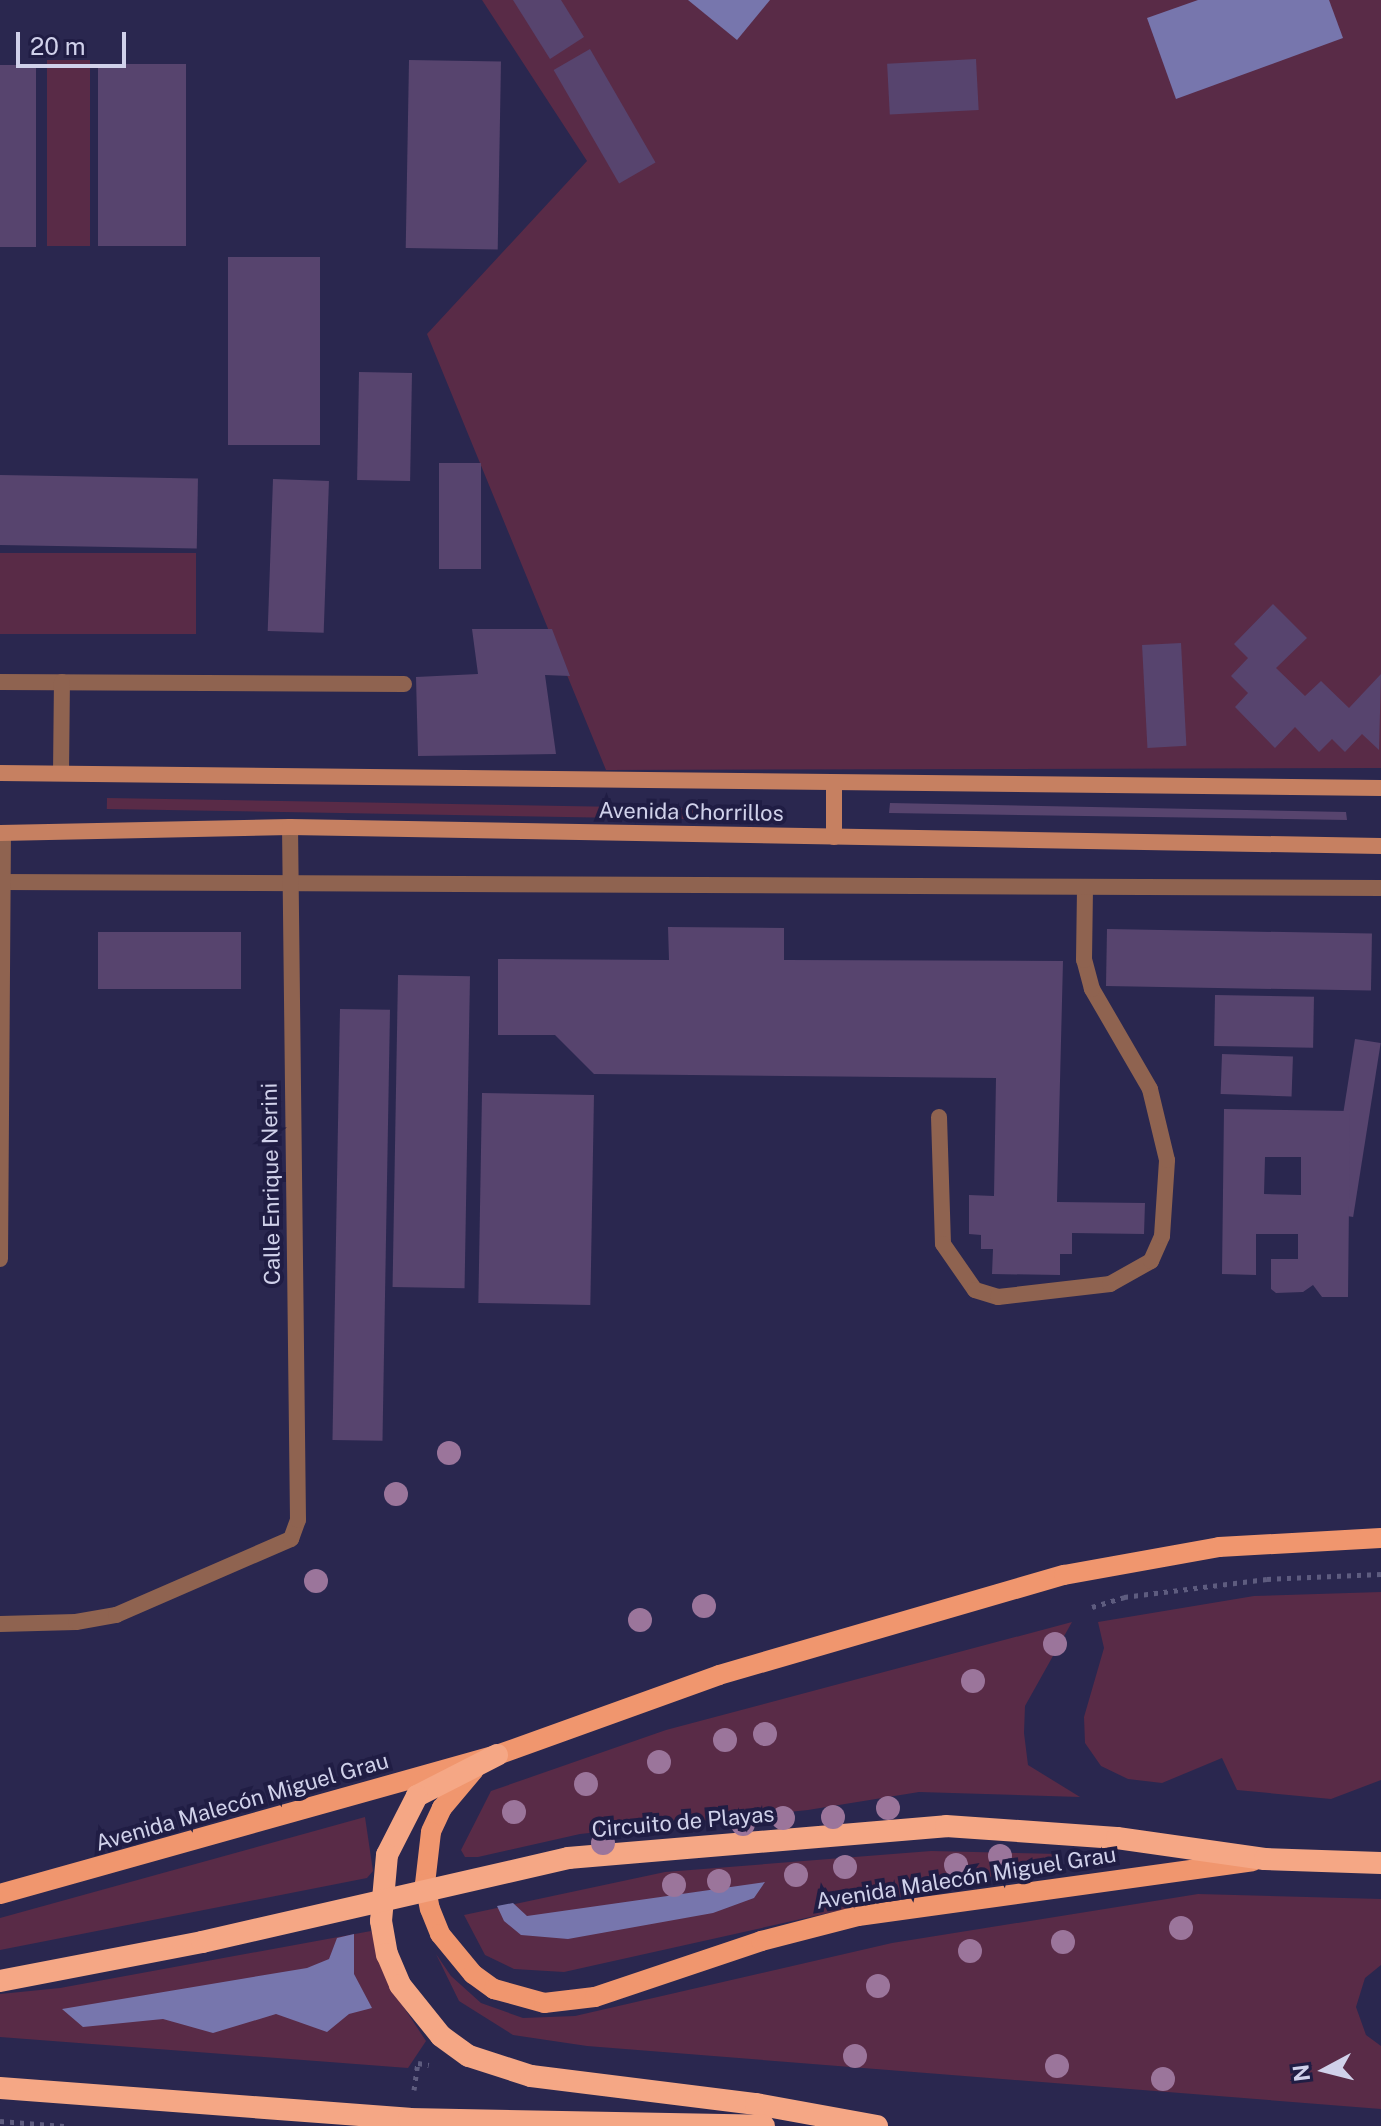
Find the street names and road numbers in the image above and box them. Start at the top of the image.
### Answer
street label: Avenida Chorrillos [598,797,784,827]
street label: Calle Enrique Nerini [256,1083,286,1285]
street label: Avenida Malecón Miguel Grau [92,1747,392,1857]
street label: Circuito de Playas [590,1801,776,1843]
street label: Avenida Malecón Miguel Grau [814,1841,1118,1915]

